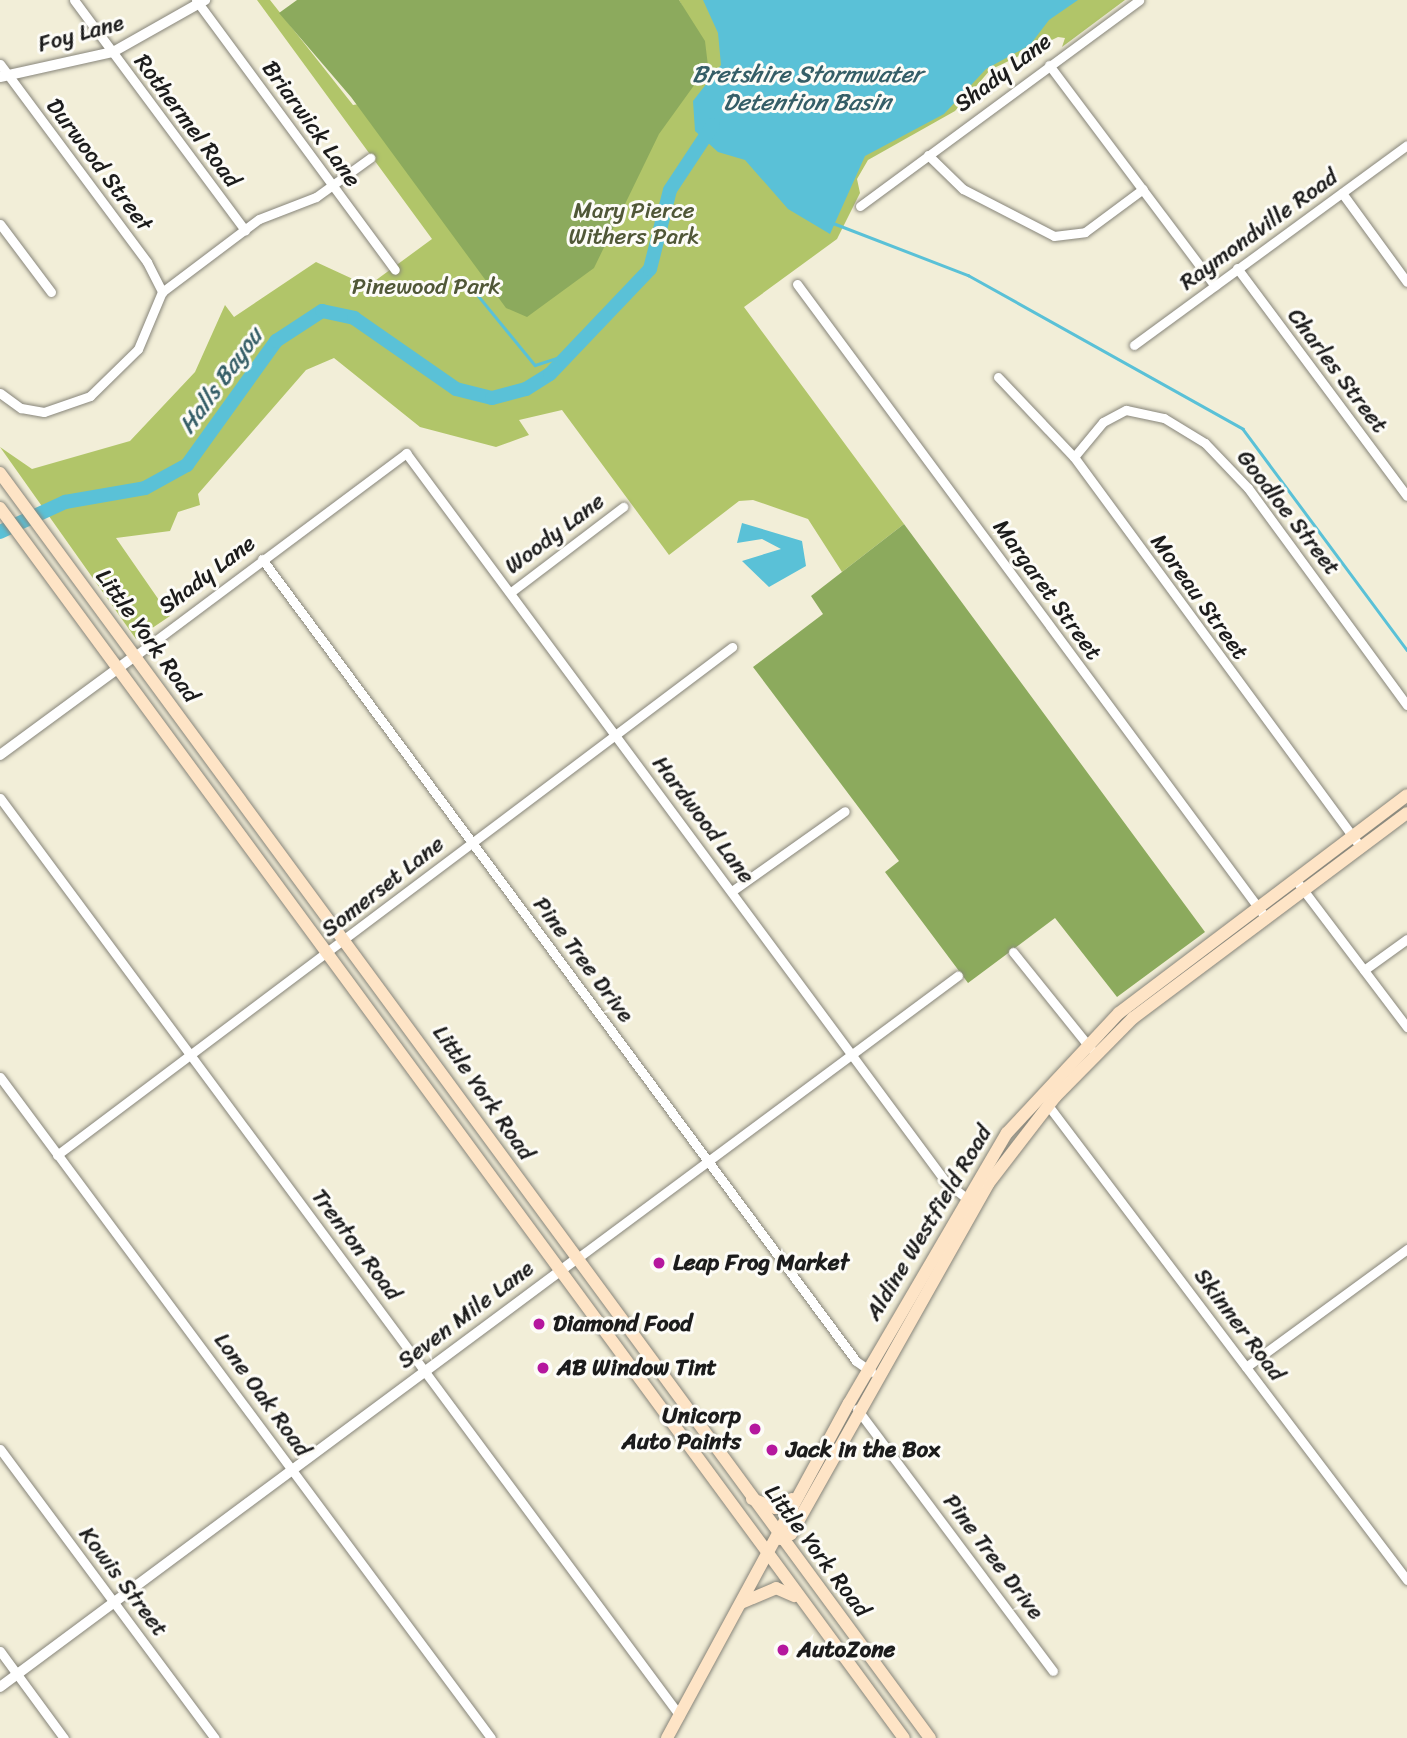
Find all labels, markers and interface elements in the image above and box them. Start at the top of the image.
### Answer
street label: Foy Lane [35,9,127,59]
street label: Shady Lane [949,28,1057,118]
street label: Rothermel Road [128,49,246,193]
street label: Briarwick Lane [256,55,366,193]
water label: Bretshire Stormwater Detention Basin [691,61,923,117]
street label: Durwood Street [40,93,158,237]
street label: Raymondville Road [1175,163,1343,297]
park label: Mary Pierce Withers Park [568,197,700,251]
park label: Pinewood Park [352,273,500,301]
street label: Charles Street [1281,303,1393,439]
water label: Halls Bayou [173,323,269,439]
street label: Goodloe Street [1230,444,1346,582]
street label: Woody Lane [500,488,610,580]
street label: Margaret Street [987,515,1107,665]
street label: Moreau Street [1144,529,1254,665]
street label: Shady Lane [153,530,261,620]
street label: Little York Road [89,563,205,709]
street label: Hardwood Lane [646,751,760,889]
street label: Somerset Lane [316,831,450,943]
street label: Pine Tree Drive [526,891,640,1029]
street label: Little York Road [426,1020,540,1166]
street label: Aldine Westfield Road [860,1120,998,1326]
street label: Trenton Road [305,1184,407,1306]
place label: Leap Frog Market [673,1249,849,1277]
street label: Seven Mile Lane [393,1255,539,1375]
marker: Leap Frog Market [651,1255,667,1271]
street label: Skinner Road [1188,1263,1290,1387]
place label: Diamond Food [553,1310,692,1338]
marker: Diamond Food [531,1316,547,1332]
street label: Lone Oak Road [208,1328,316,1462]
place label: AB Window Tint [557,1354,716,1382]
marker: AB Window Tint [535,1360,551,1376]
place label: Unicorp Auto Paints [622,1402,741,1456]
marker: Unicorp Auto Paints [747,1421,763,1437]
place label: Jack in the Box [786,1436,941,1464]
marker: Jack in the Box [764,1442,780,1458]
street label: Little York Road [758,1479,876,1623]
street label: Pine Tree Drive [936,1488,1050,1626]
street label: Kowis Street [72,1521,174,1643]
place label: AutoZone [797,1636,895,1664]
marker: AutoZone [775,1642,791,1658]

